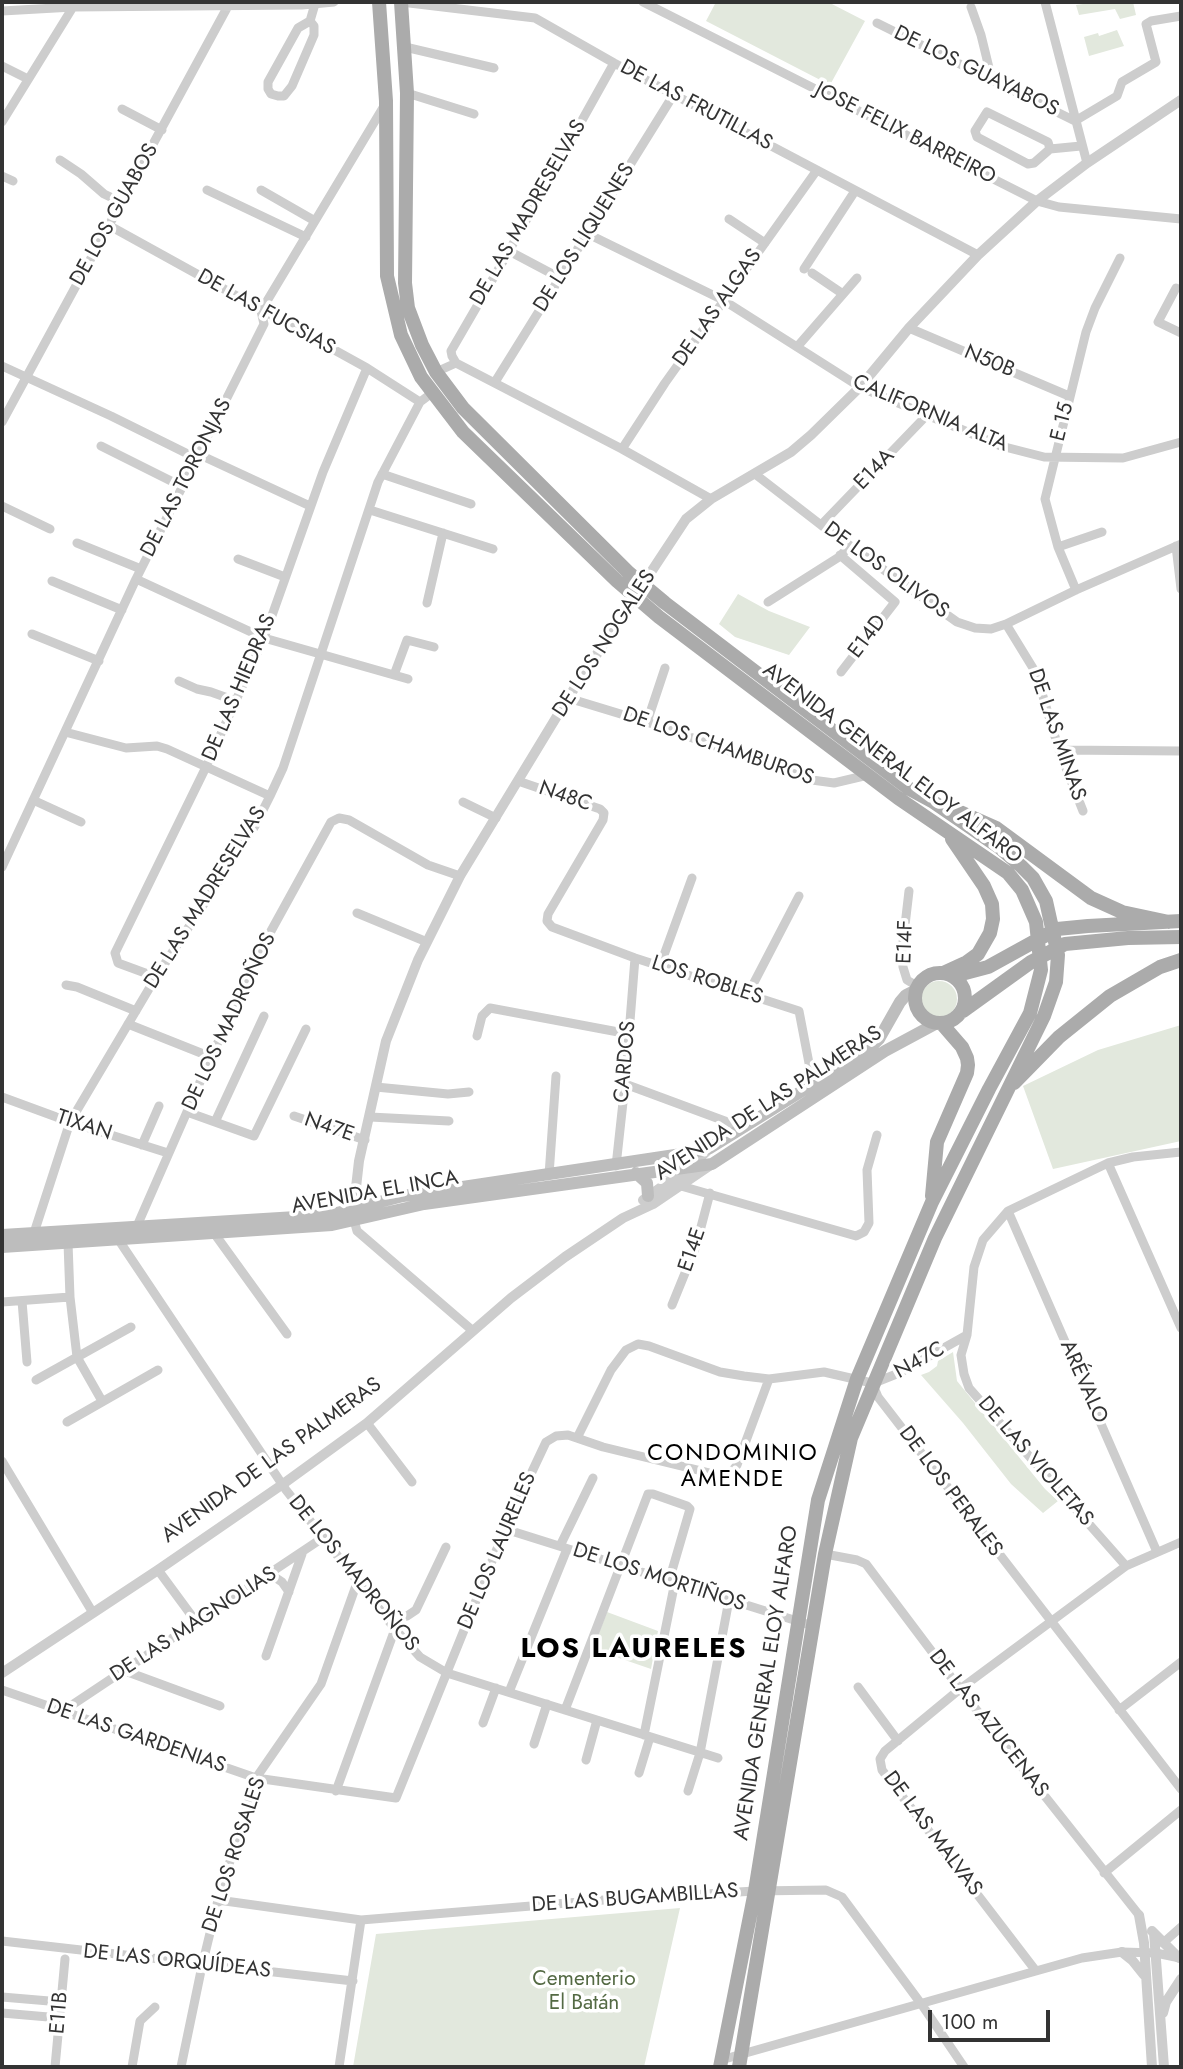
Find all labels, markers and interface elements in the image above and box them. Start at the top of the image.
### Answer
street label: DE LOS GUAYABOS [889,21,1063,123]
street label: DE LAS FRUTILLAS [615,55,777,157]
street label: JOSE FELIX BARREIRO [810,78,1000,190]
street label: DE LAS MADRESELVAS [466,116,592,310]
street label: DE LOS GUABOS [66,140,164,290]
street label: DE LOS LIQUENES [529,159,641,317]
street label: DE LAS ALGAS [668,244,768,372]
street label: DE LAS FUCSIAS [193,265,339,361]
street label: N50B [960,340,1018,384]
street label: CALIFORNIA ALTA [849,370,1011,458]
street label: DE LAS TORONJAS [136,395,238,561]
street label: E 15 [1046,400,1080,444]
street label: E14A [850,444,900,496]
street label: DE LOS OLIVOS [819,517,953,625]
street label: DE LOS NOGALES [548,566,662,722]
street label: E14D [844,610,892,664]
street label: DE LAS HIEDRAS [198,611,282,765]
street label: AVENIDA GENERAL ELOY ALFARO [757,658,1027,870]
street label: DE LAS MINAS [1022,666,1090,804]
street label: DE LOS CHAMBUROS [619,702,817,792]
street label: N48C [535,776,595,818]
street label: DE LAS MADRESELVAS [140,802,272,994]
street label: E14F [893,920,919,964]
street label: DE LOS MADROÑOS [178,929,282,1115]
street label: LOS ROBLES [648,951,766,1011]
street label: CARDOS [610,1020,642,1104]
street label: AVENIDA DE LAS PALMERAS [651,1021,887,1187]
street label: TIXAN [53,1105,115,1147]
street label: N47E [301,1108,357,1148]
street label: AVENIDA EL INCA [290,1166,460,1220]
street label: E14E [674,1225,712,1275]
street label: N47C [890,1337,950,1385]
street label: ARÉVALO [1054,1337,1112,1427]
street label: AVENIDA DE LAS PALMERAS [157,1373,387,1549]
street label: DE LAS VIOLETAS [972,1392,1098,1532]
street label: DE LOS PERALES [893,1422,1007,1562]
district label: CONDOMINIO AMENDE [649,1440,817,1494]
street label: DE LOS LAURELES [454,1469,542,1633]
street label: DE LOS MADROÑOS [282,1491,424,1657]
street label: AVENIDA GENERAL ELOY ALFARO [730,1524,804,1842]
street label: DE LOS MORTIÑOS [570,1538,748,1618]
street label: DE LAS MAGNOLIAS [106,1562,282,1688]
district label: LOS LAURELES [522,1633,746,1667]
street label: DE LAS AZUCENAS [923,1645,1053,1803]
street label: DE LAS GARDENIAS [43,1695,229,1779]
street label: DE LAS MALVAS [877,1767,987,1901]
street label: DE LOS ROSALES [198,1774,272,1936]
street label: DE LAS BUGAMBILLAS [531,1879,739,1919]
street label: DE LAS ORQUÍDEAS [82,1940,272,1984]
park label: Cementerio El Batán [532,1967,636,2017]
street label: E11B [46,1991,74,2035]
scale bar [931,1996,1054,2040]
text: 100 m [941,2007,998,2037]

